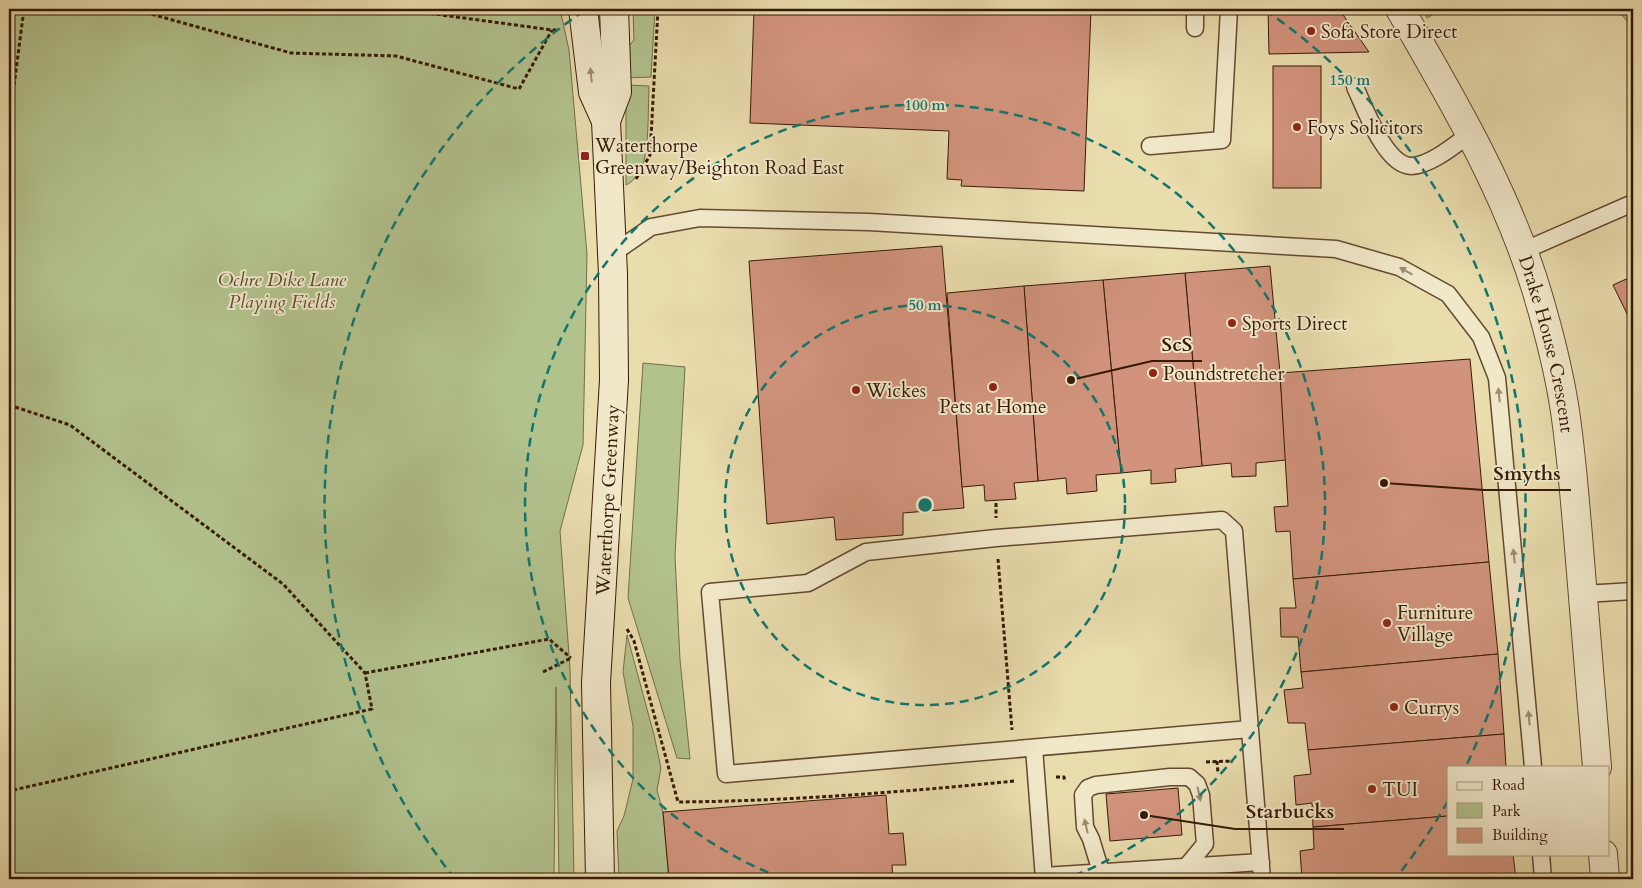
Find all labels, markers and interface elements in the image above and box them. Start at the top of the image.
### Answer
place label: Sofa Store Direct [1321,19,1457,45]
marker: Sofa Store Direct [1305,25,1317,37]
one-way arrow [587,66,595,82]
text: 150 m [1330,70,1371,90]
text: 100 m [905,95,946,115]
place label: Foys Solicitors [1307,115,1423,141]
marker: Foys Solicitors [1291,121,1303,133]
place label: Waterthorpe Greenway/Beighton Road East [594,133,844,181]
marker: Waterthorpe Greenway/Beighton Road East [579,150,591,162]
street label: Drake House Crescent [1512,252,1580,434]
park label: Ochre Dike Lane Playing Fields [218,267,347,315]
one-way arrow [1400,267,1413,276]
text: 50 m [908,295,942,315]
place label: Sports Direct [1242,311,1347,337]
marker: Sports Direct [1226,317,1238,329]
callout: ScS [1152,326,1202,361]
text: ScS [1162,331,1192,358]
place label: Poundstretcher [1163,361,1284,387]
marker: Poundstretcher [1147,367,1159,379]
place label: Wickes [865,378,926,404]
marker: Pets at Home [987,381,999,393]
marker: Wickes [850,384,862,396]
one-way arrow [1495,386,1503,402]
place label: Pets at Home [939,394,1047,420]
street label: Waterthorpe Greenway [590,404,626,597]
callout: Smyths [1484,455,1571,490]
text: Smyths [1493,460,1561,487]
centre of rings [916,496,934,514]
one-way arrow [1510,548,1518,564]
place label: Furniture Village [1397,600,1473,648]
marker: Furniture Village [1381,617,1393,629]
place label: Currys [1404,695,1459,721]
marker: Currys [1388,701,1400,713]
one-way arrow [1525,710,1533,726]
legend [1447,766,1610,856]
text: Road [1492,775,1525,795]
place label: TUI [1382,777,1418,803]
marker: TUI [1366,783,1378,795]
one-way arrow [1196,787,1204,803]
callout: Starbucks [1235,794,1344,829]
text: Starbucks [1246,798,1334,825]
text: Park [1492,801,1521,821]
one-way arrow [1082,818,1090,834]
text: Building [1492,825,1548,845]

